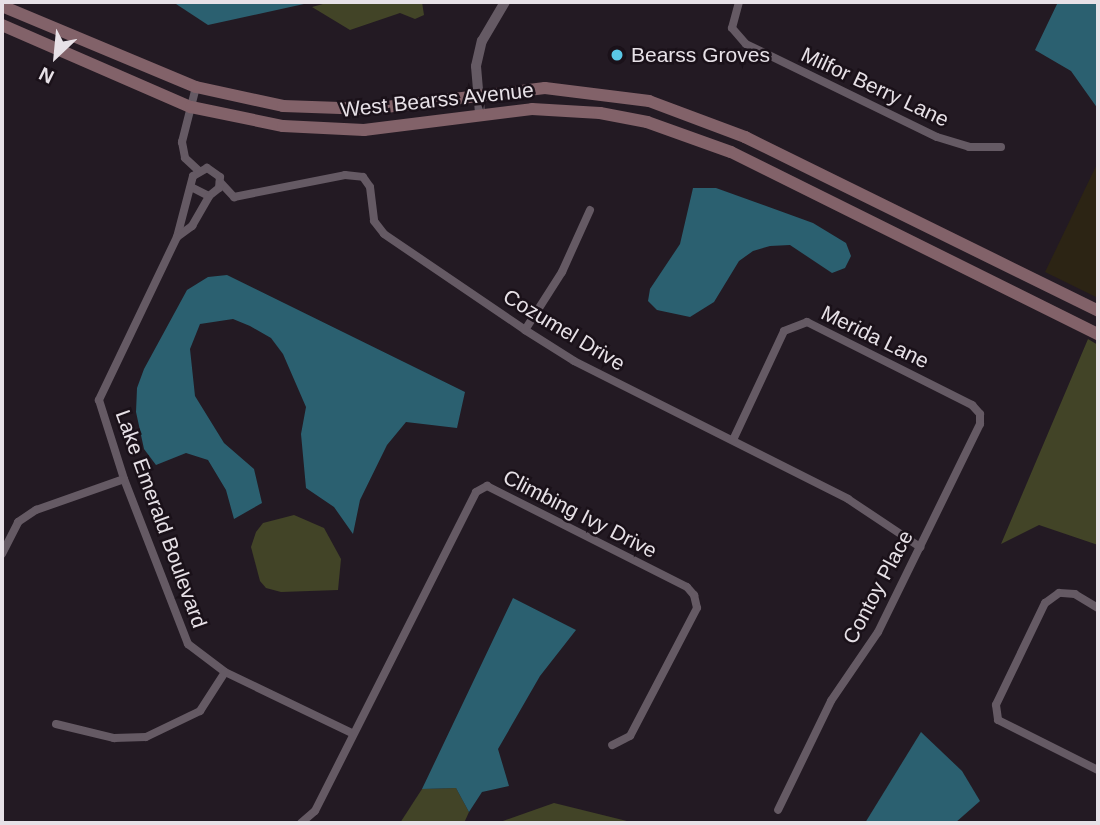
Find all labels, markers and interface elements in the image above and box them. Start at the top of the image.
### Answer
north arrow [21,21,91,91]
place label: Bearss Groves [631,42,770,68]
street label: Milfor Berry Lane [797,42,953,132]
marker: Bearss Groves [609,47,625,63]
text: N [36,63,57,88]
street label: West Bearss Avenue [339,77,535,123]
street label: Cozumel Drive [498,284,630,376]
street label: Merida Lane [817,300,933,374]
street label: Lake Emerald Boulevard [110,407,212,631]
street label: Climbing Ivy Drive [499,464,661,564]
street label: Contoy Place [838,526,918,648]

